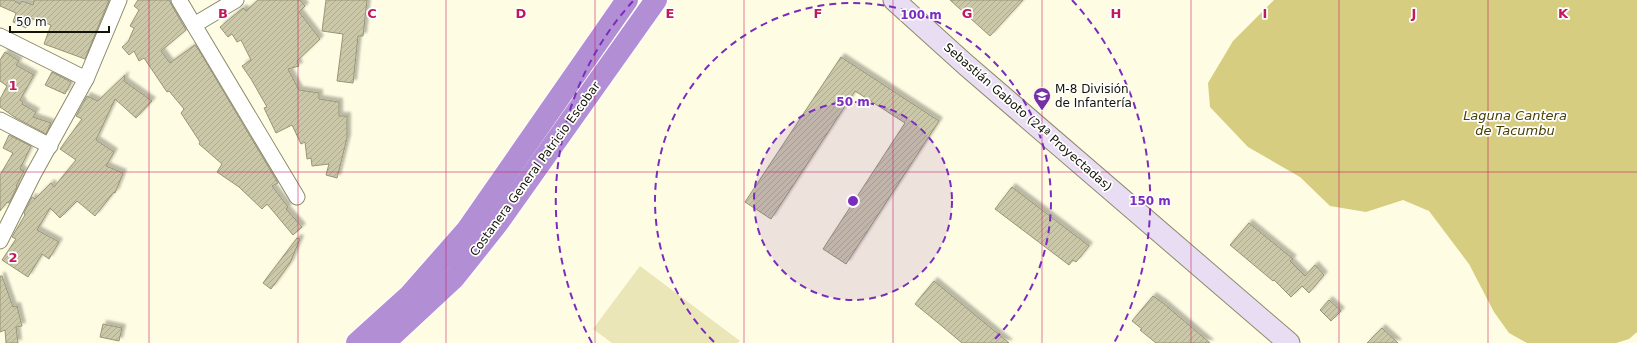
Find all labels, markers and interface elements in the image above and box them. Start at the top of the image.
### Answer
text: B [218,6,228,21]
text: C [367,6,377,21]
text: D [516,6,527,21]
text: E [666,6,674,21]
text: F [814,6,822,21]
text: G [962,6,972,21]
text: H [1111,6,1121,21]
text: I [1263,6,1267,21]
text: J [1411,6,1416,21]
text: K [1558,6,1569,21]
scale bar [10,8,109,34]
text: 100 m [900,8,942,22]
text: 50 m [16,15,47,29]
street label: Sebastián Gaboto (24ª Proyectadas) [941,40,1115,194]
text: 1 [8,78,18,93]
street label: Costanera General Patricio Escobar [467,79,603,259]
place label: M-8 División de Infantería [1055,82,1132,110]
school or university icon: M-8 División de Infantería [1032,86,1052,111]
text: 50 m [836,95,870,109]
water label: Laguna Cantera de Tacumbu [1463,108,1567,138]
centre of rings [846,194,860,208]
text: 150 m [1129,194,1171,208]
text: 2 [8,250,18,265]

